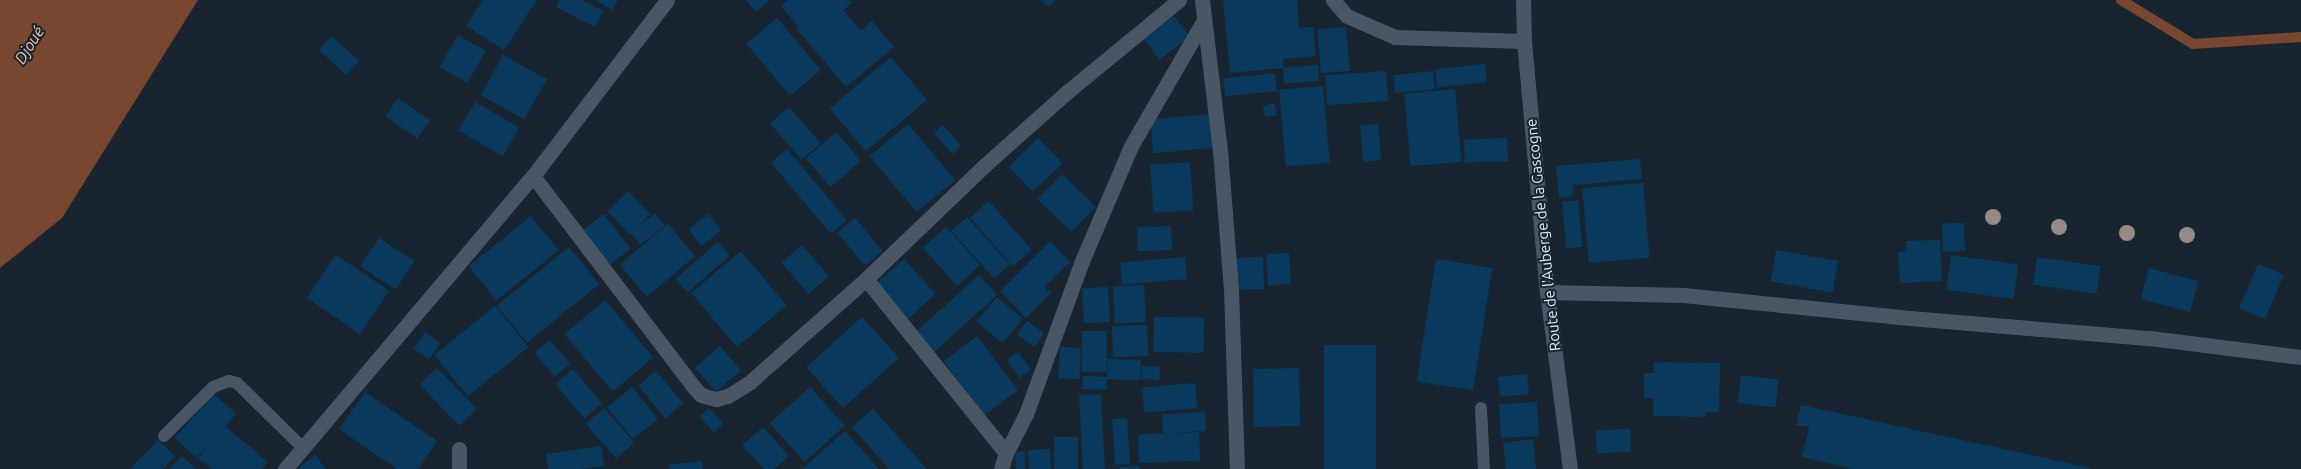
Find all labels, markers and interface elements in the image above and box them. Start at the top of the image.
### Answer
water label: Djoué [10,23,48,67]
street label: Route de l'Auberge de la Gascogne [1522,118,1564,352]

